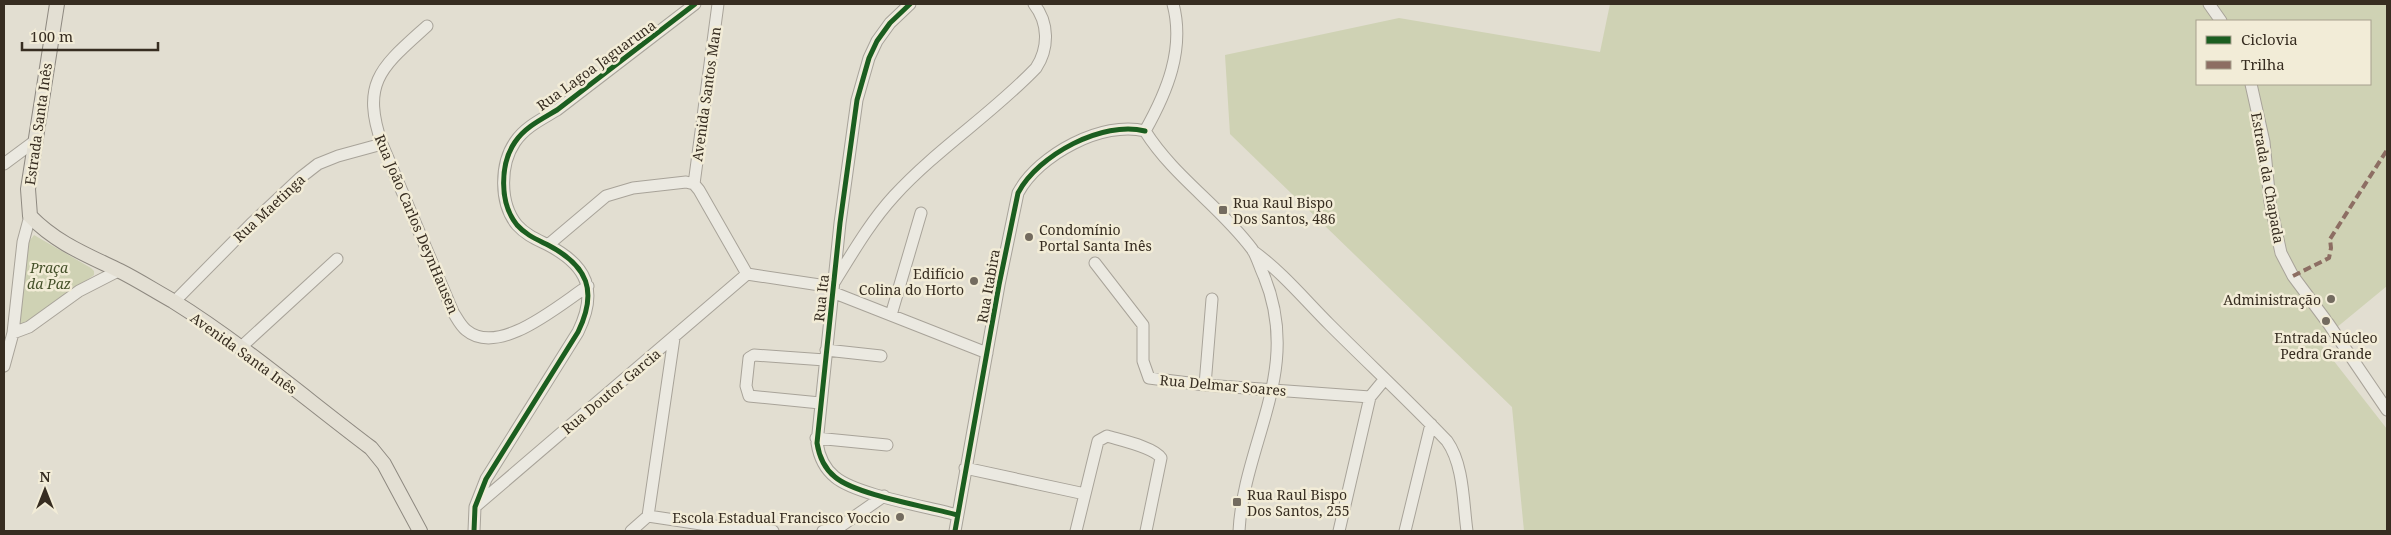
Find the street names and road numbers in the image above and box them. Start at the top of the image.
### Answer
street label: Rua Lagoa Jaguaruna [533,15,659,115]
street label: Avenida Santos Man [687,25,725,163]
street label: Estrada Santa Inês [20,62,56,186]
street label: Estrada da Chapada [2247,111,2289,245]
street label: Rua João Carlos DeynHausen [371,131,463,317]
street label: Rua Maetinga [229,170,309,246]
street label: Rua Itabira [972,247,1004,324]
street label: Rua Ita [809,273,833,323]
street label: Avenida Santa Inês [187,308,301,398]
street label: Rua Doutor Garcia [558,344,665,438]
street label: Rua Delmar Soares [1159,370,1287,400]

